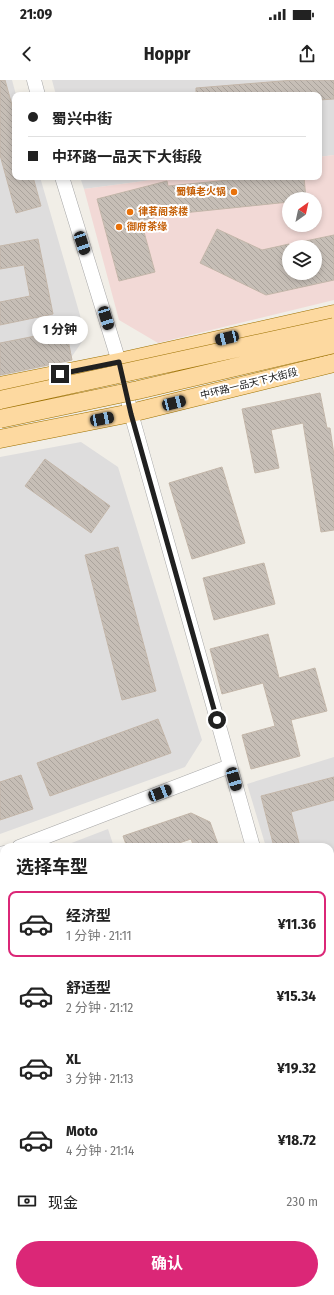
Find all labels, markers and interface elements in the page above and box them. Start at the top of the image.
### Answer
text: 21:09 [20,5,52,23]
icon: back [16,43,38,65]
text: Hoppr [144,43,190,65]
icon: share [296,43,318,65]
text: 蜀兴中街 [52,110,112,128]
text: 中环路一品天下大街段 [52,148,202,166]
place label: 蜀镇老火锅 [176,185,226,198]
marker: 蜀镇老火锅 [229,187,239,197]
north arrow [282,192,322,232]
map controls [282,192,322,280]
place label: 律茗阁茶楼 [138,206,188,218]
marker: 律茗阁茶楼 [125,207,135,217]
place label: 御府茶缘 [126,221,167,233]
marker: 御府茶缘 [114,222,124,232]
car [73,230,91,256]
button: layers [282,240,322,280]
car [97,305,115,331]
callout: 1 分钟 [32,316,88,344]
text: 1 分钟 [43,322,77,337]
car [214,329,240,347]
route end [51,365,69,383]
street label: 中环路一品天下大街段 [199,366,299,402]
car [161,394,187,412]
car [89,411,115,427]
route start [208,711,226,729]
car [225,766,243,792]
car [147,783,173,803]
text: 选择车型 [16,856,88,878]
icon: car [18,906,54,942]
text: 经济型 [66,907,111,925]
text: ¥11.36 [278,915,316,933]
text: 1 分钟 · 21:11 [66,928,132,943]
icon: car [18,978,54,1014]
text: 舒适型 [66,979,111,997]
text: ¥15.34 [277,987,316,1005]
text: 2 分钟 · 21:12 [66,1000,133,1015]
icon: car [18,1050,54,1086]
text: XL [66,1050,81,1068]
text: ¥19.32 [277,1059,316,1077]
text: 3 分钟 · 21:13 [66,1071,133,1086]
icon: car [18,1122,54,1158]
text: Moto [66,1122,98,1140]
text: ¥18.72 [278,1131,316,1149]
text: 4 分钟 · 21:14 [66,1143,134,1158]
icon: cash [16,1190,38,1212]
text: 现金 [48,1194,78,1212]
text: 230 m [287,1194,318,1209]
button: 确认 [16,1241,318,1287]

